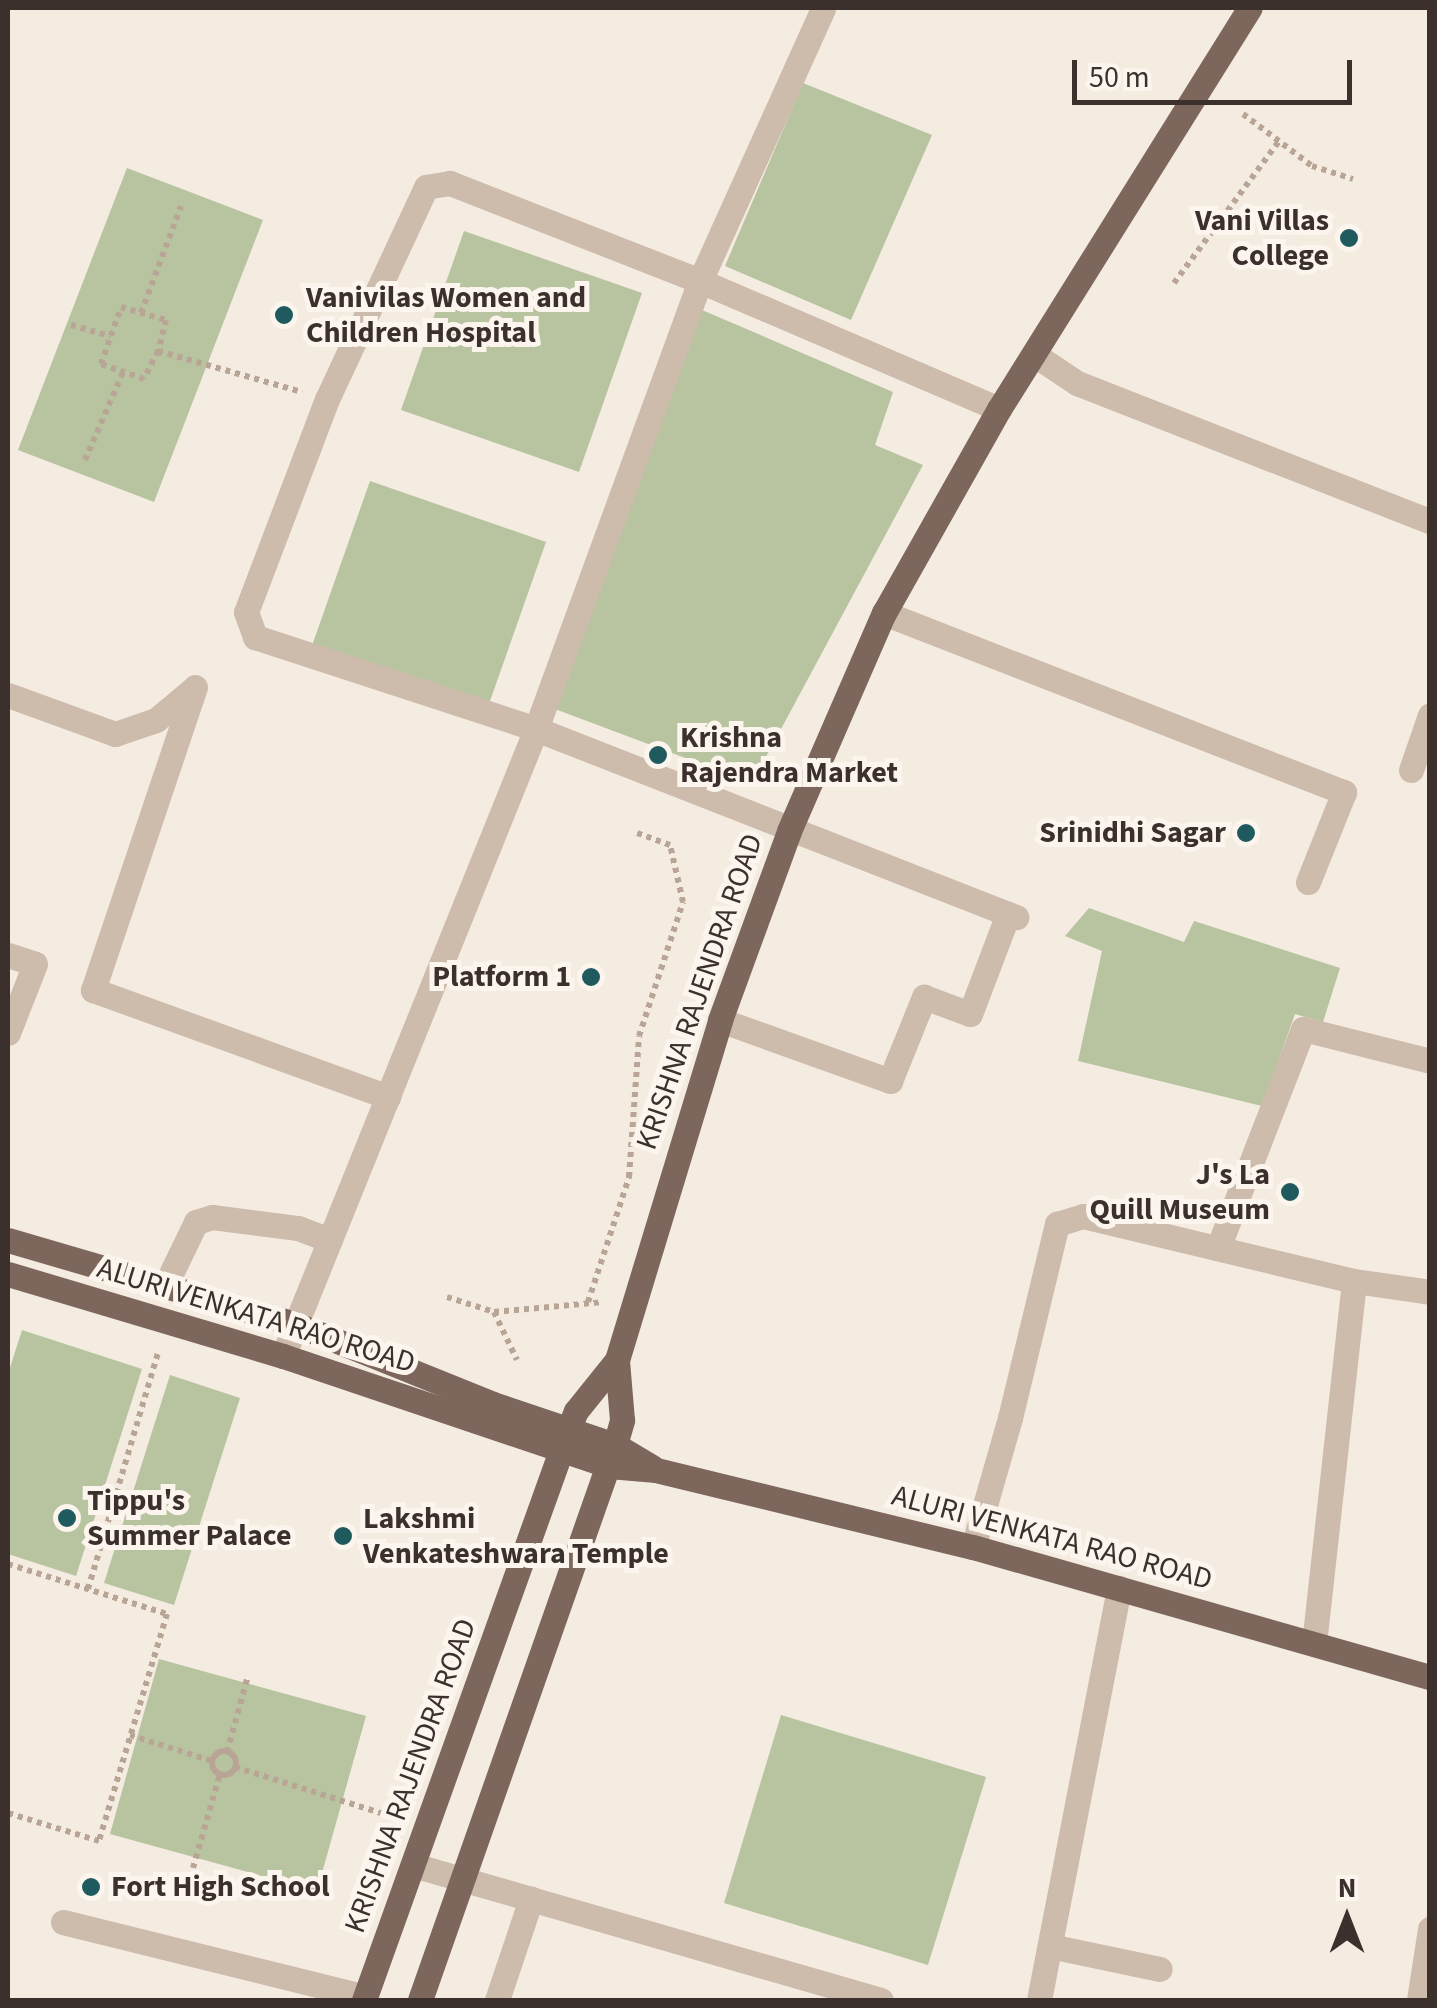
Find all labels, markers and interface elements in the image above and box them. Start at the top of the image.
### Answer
scale bar [1077,40,1357,102]
text: 50 m [1089,56,1150,99]
place label: Vani Villas College [1195,203,1329,274]
marker: Vani Villas College [1338,227,1360,249]
place label: Vanivilas Women and Children Hospital [306,280,586,350]
marker: Vanivilas Women and Children Hospital [271,302,297,328]
place label: Krishna Rajendra Market [680,720,898,790]
marker: Krishna Rajendra Market [645,742,671,768]
place label: Srinidhi Sagar [1039,815,1226,851]
marker: Srinidhi Sagar [1235,822,1257,844]
street label: KRISHNA RAJENDRA ROAD [629,829,771,1155]
place label: Platform 1 [432,959,571,995]
marker: Platform 1 [580,966,602,988]
place label: J's La Quill Museum [1090,1157,1270,1228]
marker: J's La Quill Museum [1279,1181,1301,1203]
street label: ALURI VENKATA RAO ROAD [93,1251,419,1381]
street label: ALURI VENKATA RAO ROAD [888,1478,1216,1598]
place label: Tippu's Summer Palace [87,1483,291,1554]
place label: Lakshmi Venkateshwara Temple [363,1501,669,1572]
marker: Tippu's Summer Palace [56,1507,78,1529]
marker: Lakshmi Venkateshwara Temple [332,1525,354,1547]
street label: KRISHNA RAJENDRA ROAD [337,1614,485,1938]
north arrow [1297,1868,1397,1968]
text: N [1338,1868,1356,1908]
place label: Fort High School [111,1869,330,1905]
marker: Fort High School [80,1876,102,1898]

